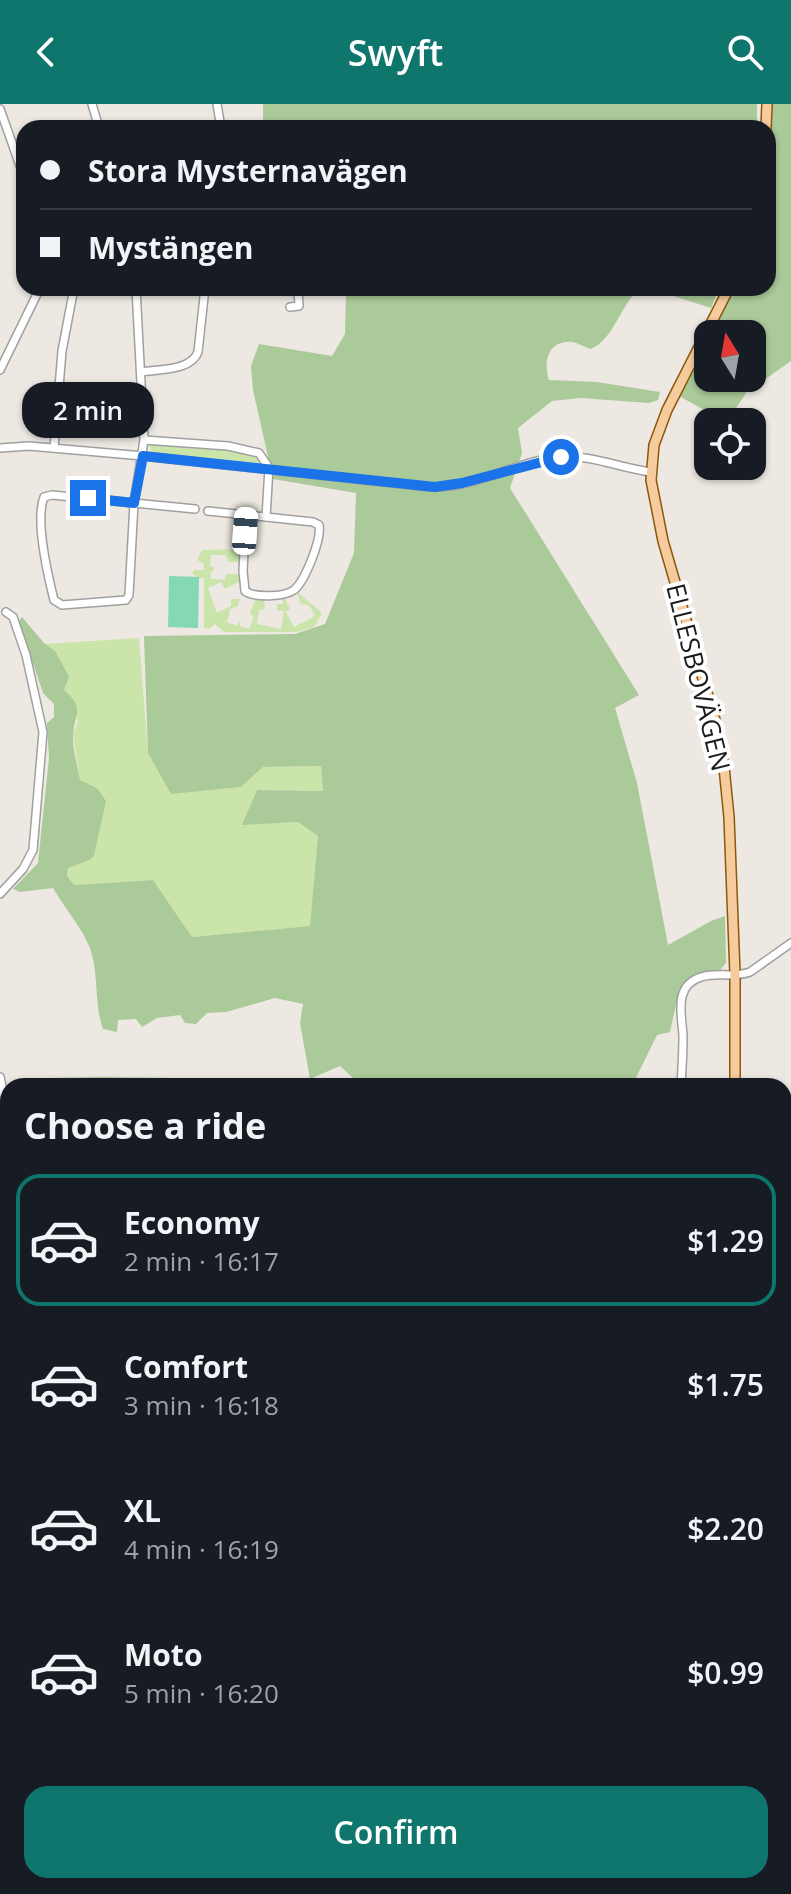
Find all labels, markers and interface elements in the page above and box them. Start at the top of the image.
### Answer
text: Swyft [348,28,443,77]
icon: back [24,30,68,74]
icon: search [723,30,767,74]
text: Stora Mysternavägen [88,150,408,191]
text: Mystängen [88,227,254,268]
north arrow [694,320,766,392]
map controls [694,320,766,480]
callout: 2 min [22,382,154,438]
text: 2 min [53,392,123,428]
button: locate [694,408,766,480]
route start [543,439,579,475]
route end [70,480,106,516]
car [231,506,259,556]
street label: ELLESBOVÄGEN [658,579,740,775]
text: Choose a ride [24,1101,266,1150]
text: Economy [124,1202,260,1243]
icon: car [28,1204,100,1276]
text: $1.29 [687,1220,764,1261]
text: 2 min · 16:17 [124,1243,279,1279]
text: Comfort [124,1346,248,1387]
icon: car [28,1348,100,1420]
text: $1.75 [687,1364,764,1405]
text: 3 min · 16:18 [124,1387,279,1423]
text: XL [124,1490,161,1531]
icon: car [28,1492,100,1564]
text: $2.20 [687,1508,764,1549]
text: 4 min · 16:19 [124,1531,279,1567]
text: Moto [124,1634,202,1675]
icon: car [28,1636,100,1708]
text: $0.99 [687,1652,764,1693]
text: 5 min · 16:20 [124,1675,279,1711]
button: Confirm [24,1786,768,1878]

